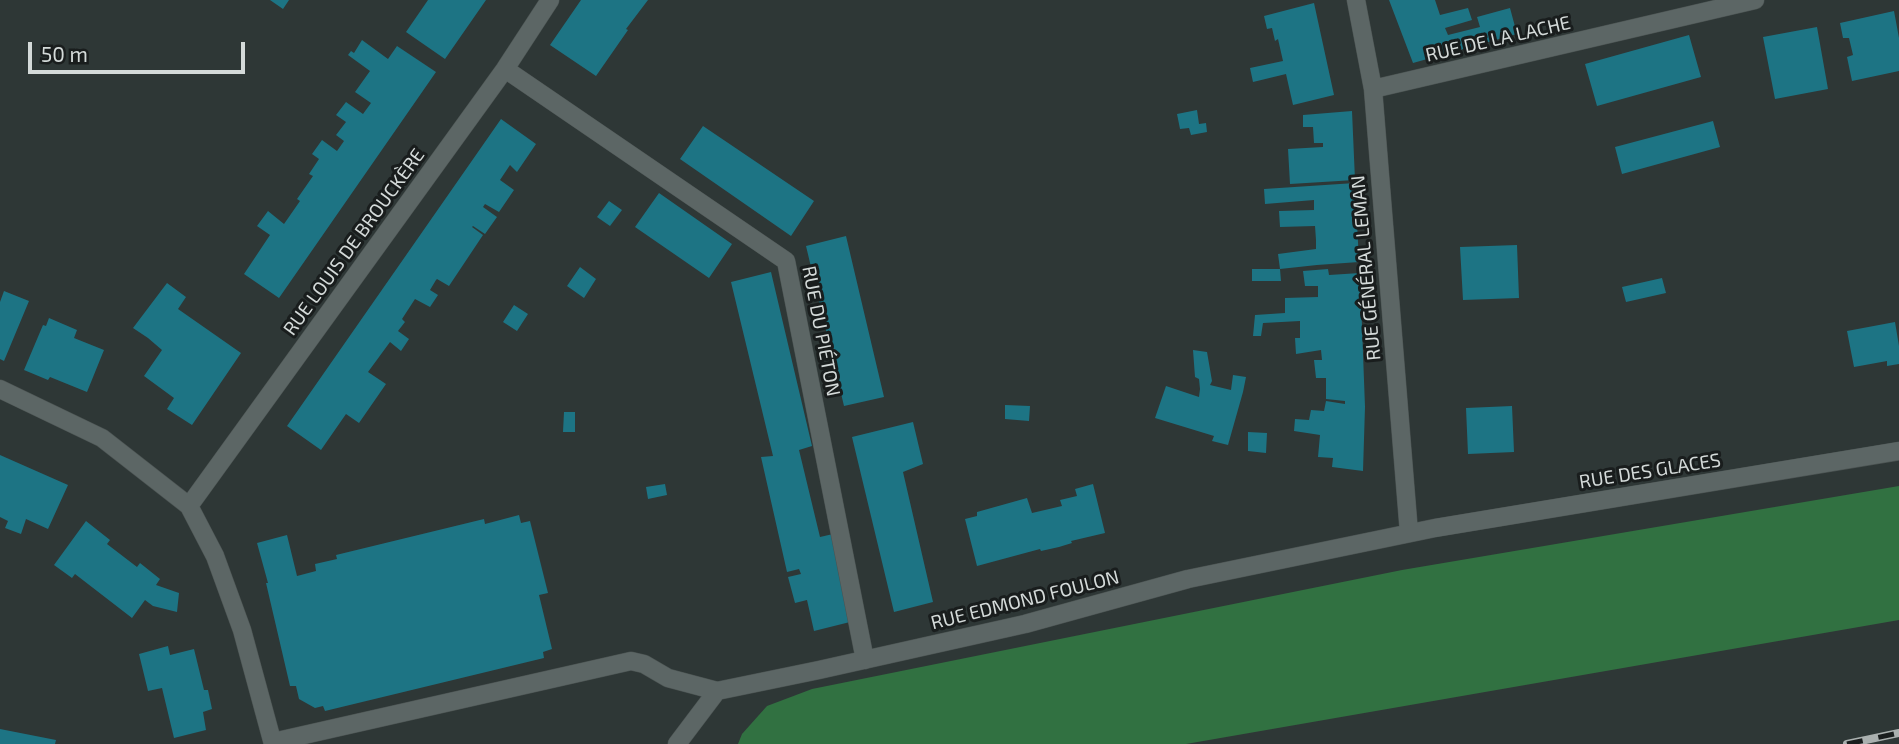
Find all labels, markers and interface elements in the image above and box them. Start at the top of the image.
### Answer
street label: RUE DE LA LACHE [1423,11,1573,67]
scale bar [32,28,248,72]
text: 50 m [41,41,88,66]
street label: RUE LOUIS DE BROUCKÈRE [279,144,429,340]
street label: RUE GÉNÉRAL LEMAN [1347,174,1385,362]
street label: RUE DU PIÉTON [797,264,845,398]
street label: RUE DES GLACES [1578,449,1722,493]
street label: RUE EDMOND FOULON [929,566,1121,634]

